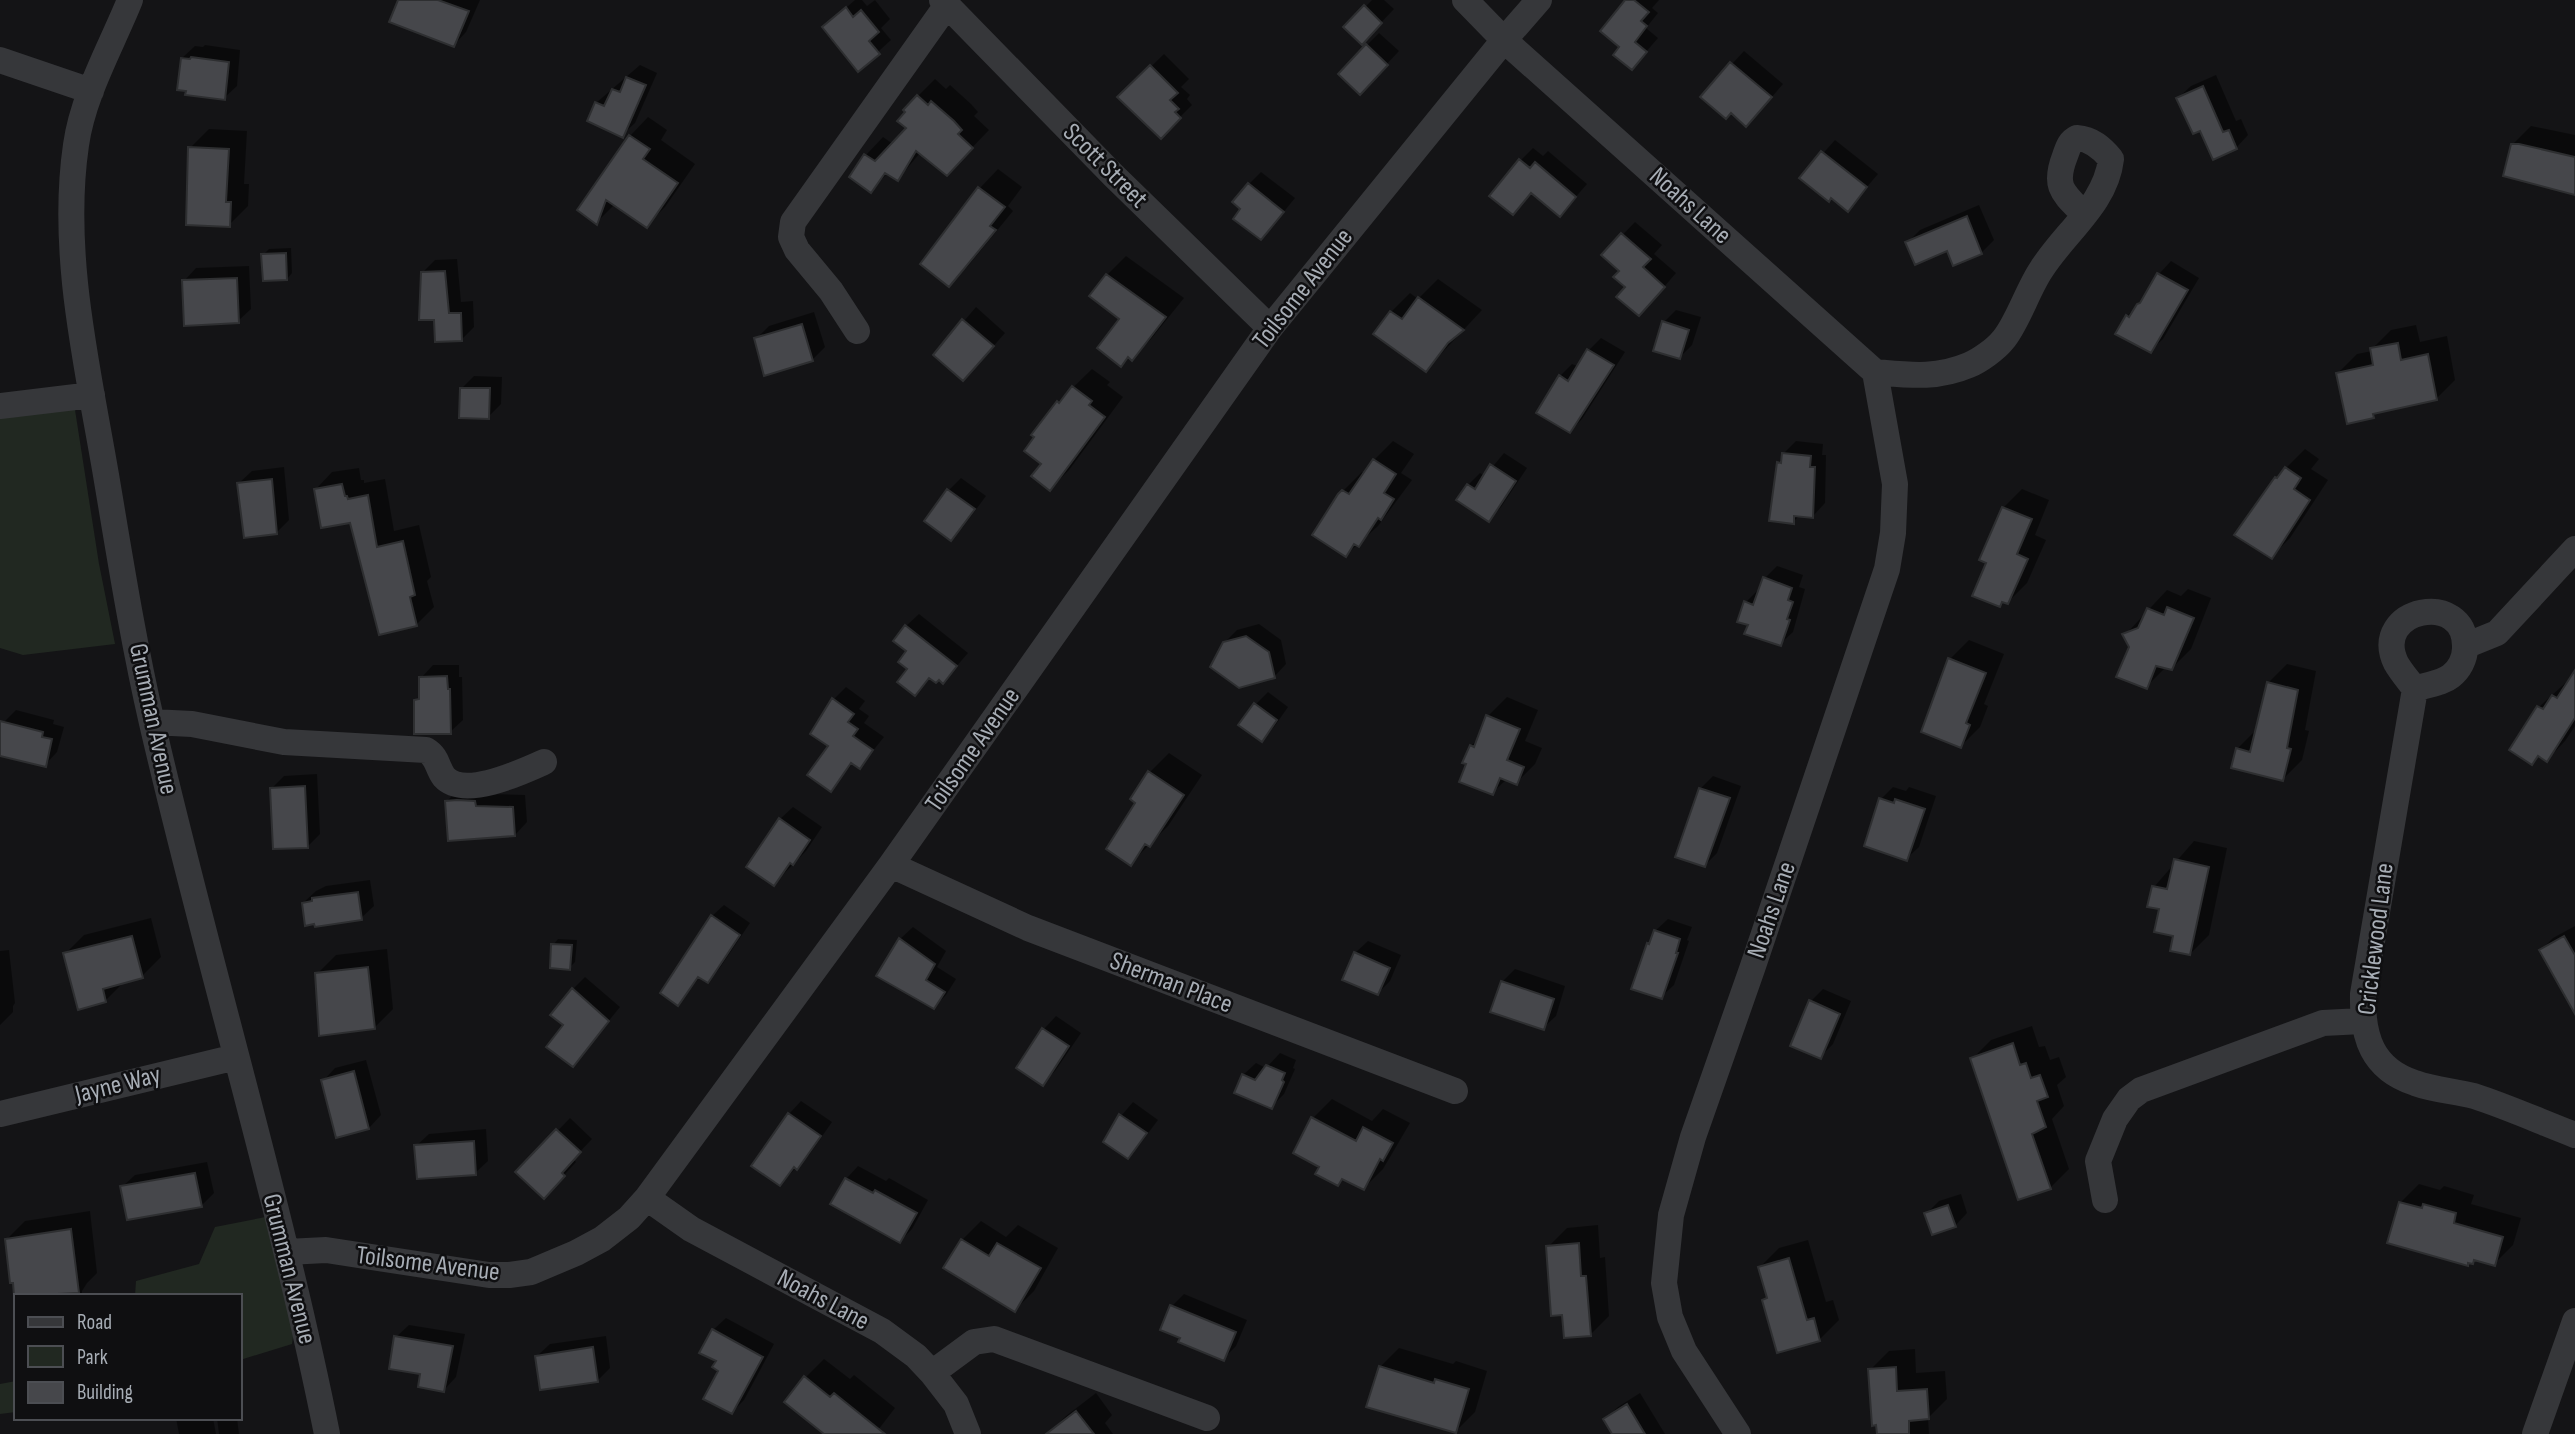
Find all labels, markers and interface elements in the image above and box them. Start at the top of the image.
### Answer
street label: Scott Street [1056,117,1154,215]
street label: Noahs Lane [1643,161,1737,251]
street label: Toilsome Avenue [1246,223,1360,355]
street label: Grumman Avenue [122,641,184,797]
street label: Toilsome Avenue [919,682,1027,818]
street label: Noahs Lane [1741,858,1803,962]
street label: Cricklewood Lane [2351,861,2401,1017]
street label: Sherman Place [1105,945,1237,1021]
street label: Jayne Way [71,1059,164,1111]
street label: Grumman Avenue [255,1191,323,1347]
street label: Toilsome Avenue [355,1240,501,1288]
street label: Noahs Lane [772,1263,874,1337]
legend [14,1294,242,1420]
text: Road [77,1310,112,1335]
text: Park [77,1345,108,1370]
text: Building [77,1380,133,1405]

